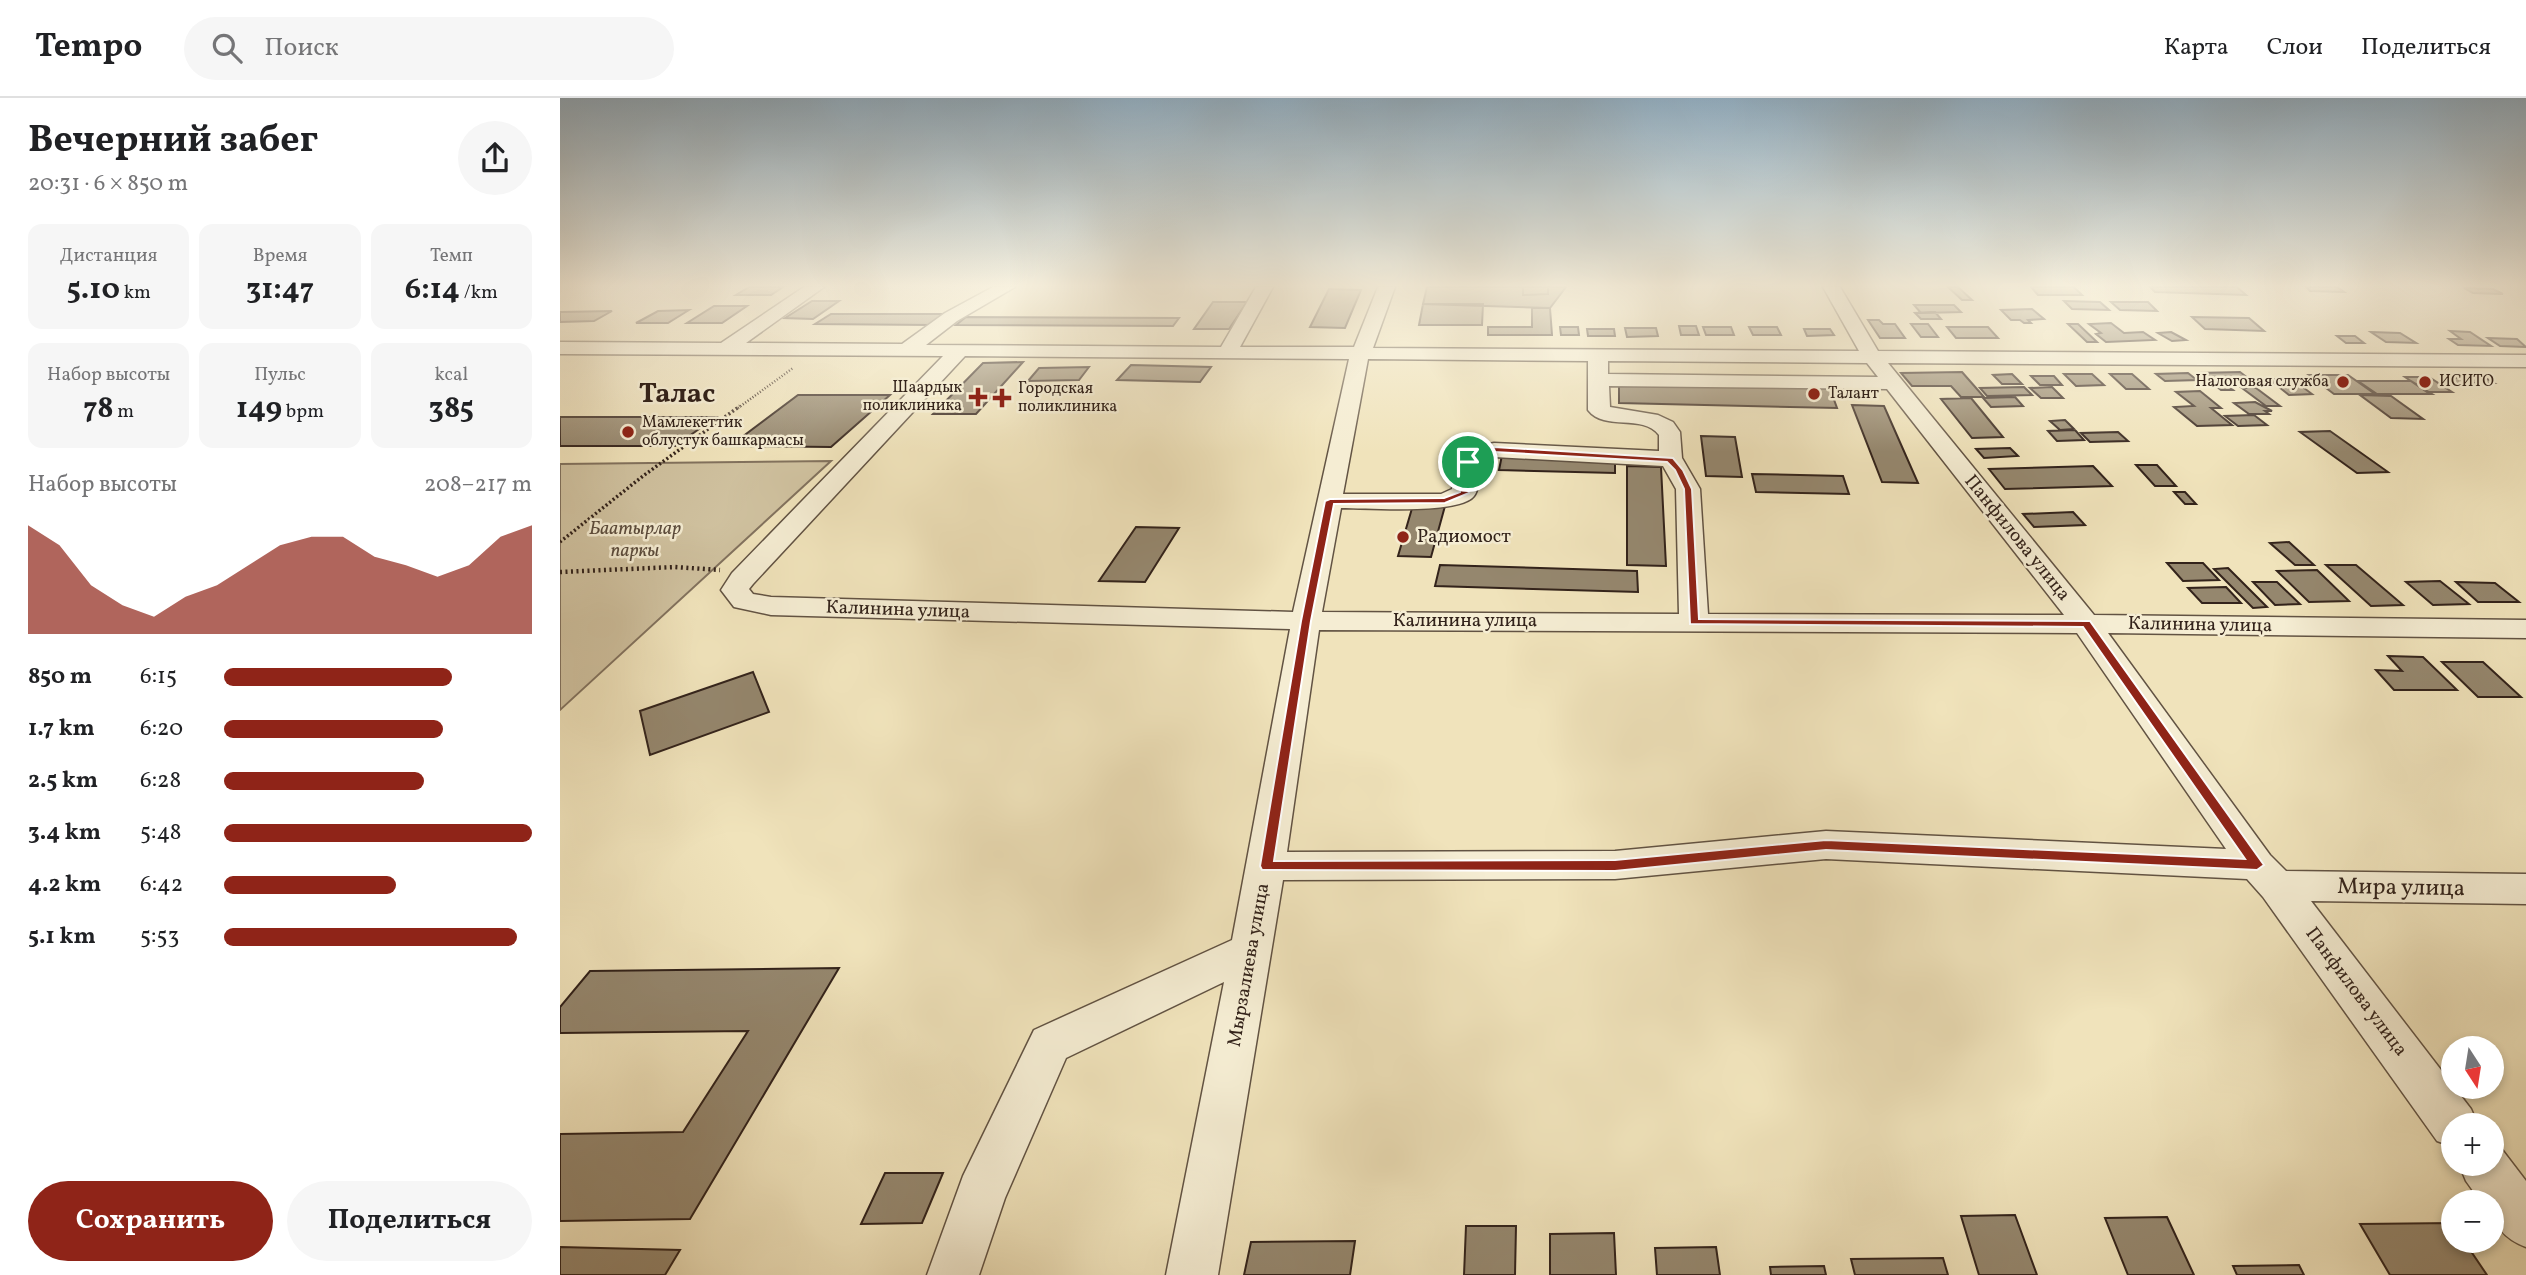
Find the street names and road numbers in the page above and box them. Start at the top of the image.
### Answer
street label: Панфилова улица [1958,469,2076,607]
street label: Калинина улица [825,594,971,626]
street label: Калинина улица [1393,608,1537,634]
street label: Калинина улица [2127,611,2273,639]
street label: Мира улица [2337,871,2465,905]
street label: Мырзалиева улица [1222,881,1276,1049]
street label: Панфилова улица [2299,922,2413,1062]

